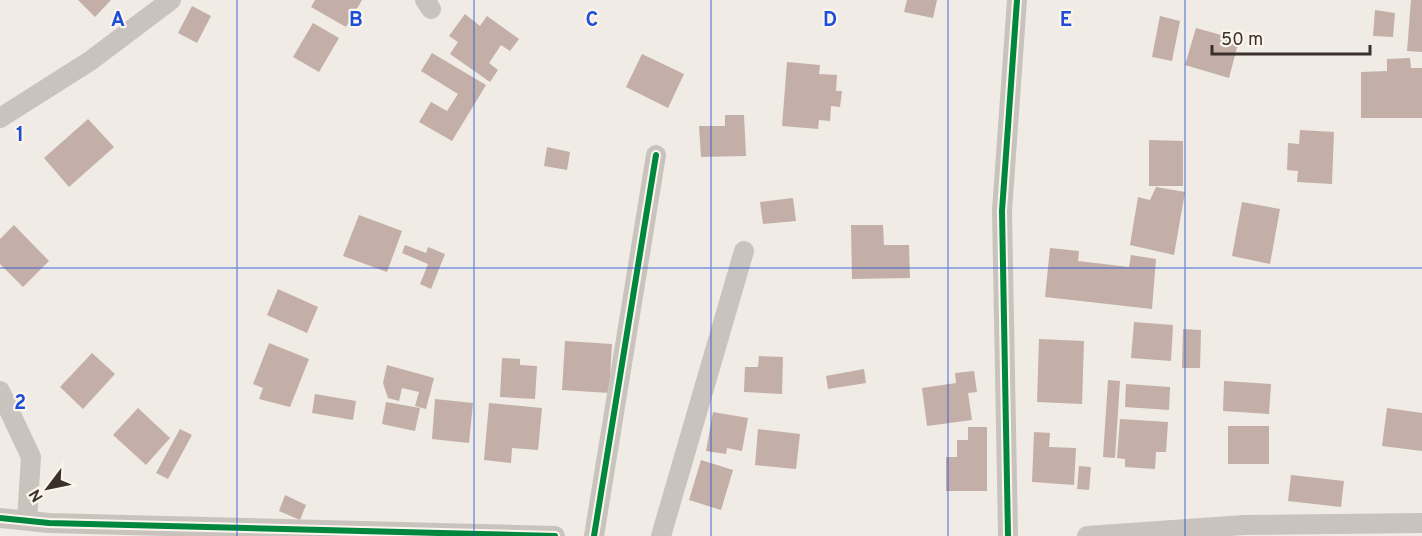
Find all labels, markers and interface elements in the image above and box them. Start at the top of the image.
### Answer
text: A [111,8,125,34]
text: B [349,8,363,34]
text: C [586,8,598,34]
text: D [823,8,837,34]
text: E [1060,8,1072,34]
scale bar [1212,18,1370,56]
text: 50 m [1221,29,1263,52]
text: 1 [16,123,24,149]
text: 2 [14,391,26,417]
north arrow [18,458,78,518]
text: N [25,485,49,505]

